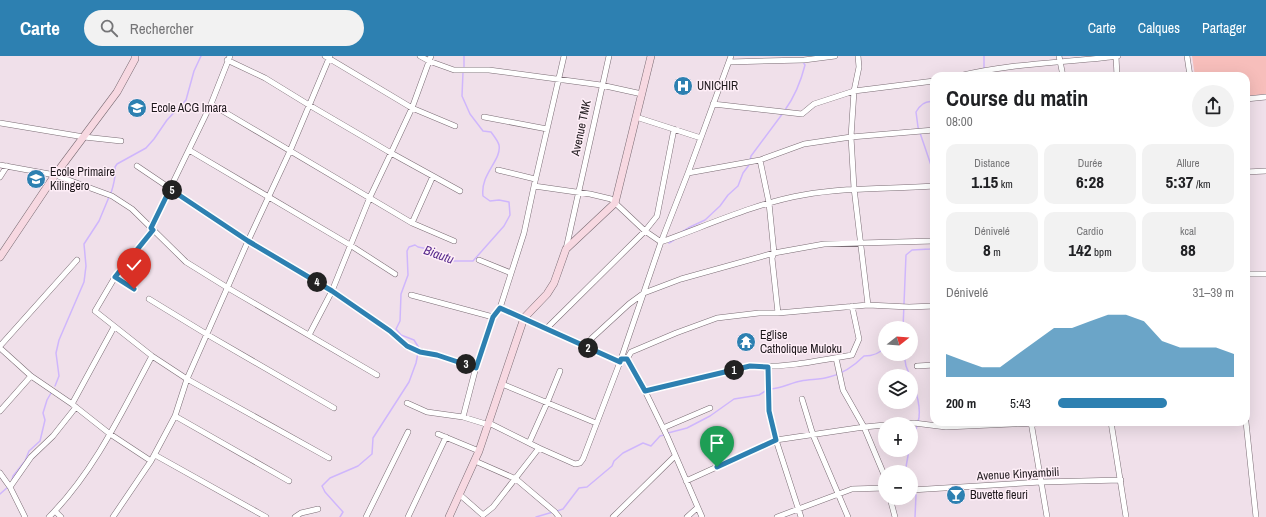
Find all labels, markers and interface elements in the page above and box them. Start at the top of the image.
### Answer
search box [84,10,364,46]
text: Carte [20,15,60,41]
icon: search [98,17,120,39]
text: Rechercher [130,18,193,39]
text: Carte [1088,19,1116,37]
text: Calques [1138,19,1180,37]
text: Partager [1202,19,1246,37]
hospital icon: UNICHIR [672,75,694,97]
place label: UNICHIR [697,78,738,94]
text: Course du matin [946,83,1088,113]
button: share [1192,85,1234,127]
school or university icon: Ecole ACG Imara [126,97,148,119]
street label: Avenue TMK [567,98,595,158]
place label: Ecole ACG Imara [151,100,228,116]
text: 08:00 [946,113,973,130]
text: Distance [974,156,1010,170]
text: Durée [1078,156,1102,170]
text: Allure [1176,156,1200,170]
place label: Ecole Primaire Kilingero [50,164,115,194]
school or university icon: Ecole Primaire Kilingero [25,168,47,190]
text: 1.15 [971,170,998,193]
text: 6:28 [1076,170,1104,193]
text: 5:37 [1166,170,1193,193]
text: km [998,177,1013,191]
text: /km [1193,177,1210,191]
pin: 5 [162,180,182,200]
text: 5 [169,183,175,197]
text: Dénivelé [974,224,1010,238]
text: Cardio [1076,224,1104,238]
text: kcal [1180,224,1196,238]
text: 8 [983,238,991,261]
text: 142 [1068,238,1092,261]
text: 88 [1180,238,1196,261]
water label: Biautu [421,241,456,268]
text: m [991,245,1001,259]
text: bpm [1092,245,1112,259]
pin [117,248,151,289]
icon: check [123,254,145,276]
pin: 4 [307,272,327,292]
text: 4 [314,275,320,289]
text: Dénivelé [946,284,988,301]
text: 31–39 m [1193,284,1234,301]
north arrow [878,321,918,361]
map controls [878,321,918,505]
place label: Eglise Catholique Muloku [760,327,842,357]
temple icon: Eglise Catholique Muloku [735,331,757,353]
pin: 2 [578,338,598,358]
text: 2 [585,341,591,355]
pin: 3 [456,354,476,374]
text: 3 [463,357,469,371]
pin: 1 [724,360,744,380]
text: 1 [731,363,737,377]
button: layers [878,369,918,409]
text: 200 m [946,395,976,412]
text: 5:43 [1010,395,1031,412]
button: + [878,417,918,457]
pin [700,426,734,467]
icon: arrive [706,432,728,454]
street label: Avenue Kinyambili [975,464,1060,484]
button: − [878,465,918,505]
bar icon: Buvette fleuri [945,484,967,506]
place label: Buvette fleuri [970,487,1028,503]

